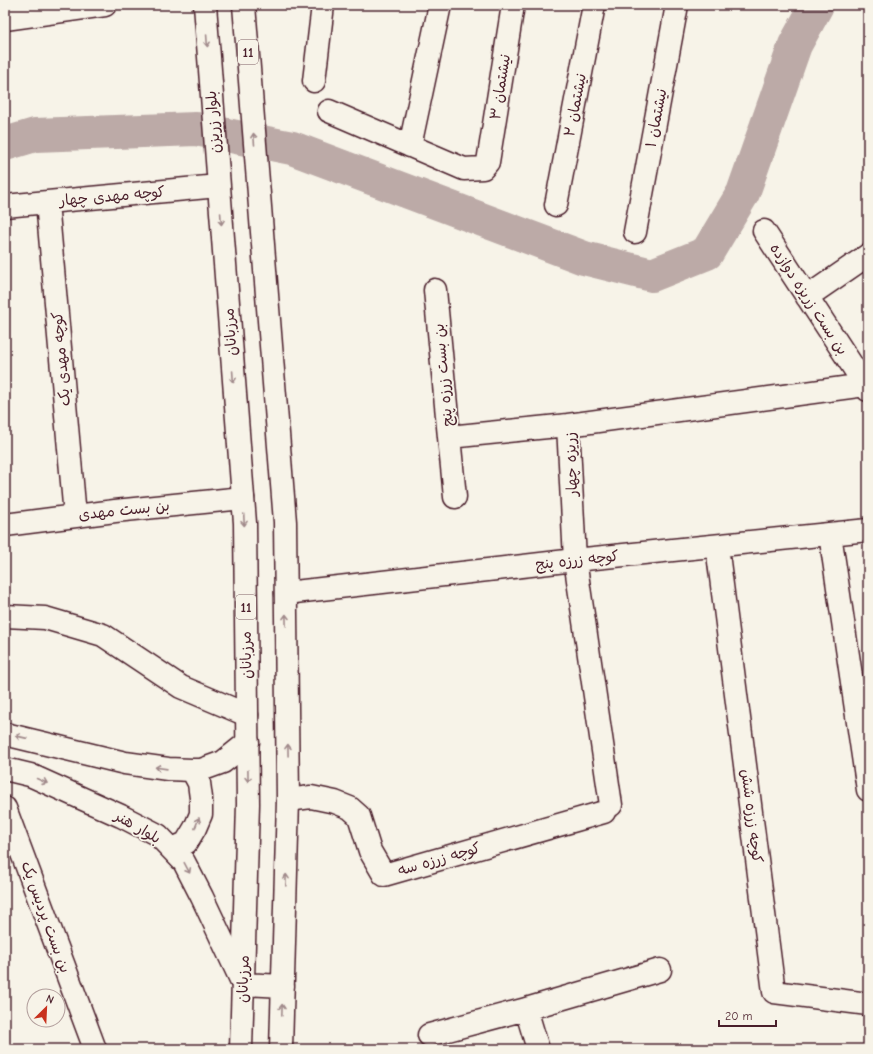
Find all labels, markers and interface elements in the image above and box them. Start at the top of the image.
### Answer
one-way arrow [204,34,211,47]
road number: 11 [238,40,258,64]
street label: نيشتمان ۳ [486,53,514,121]
street label: نيشتمان ۲ [560,72,590,138]
street label: نيشتمان ۱ [641,87,671,149]
street label: بلوار زریزن [202,90,224,154]
one-way arrow [251,133,258,146]
street label: کوچه مهدی چهار [58,182,165,211]
one-way arrow [217,212,225,225]
street label: بن بست زریزه دوازده [766,240,852,358]
street label: مرزبانان [219,308,241,356]
street label: کوچه مهدی یک [48,311,75,407]
street label: بن بست زرزه پنج [430,323,457,427]
one-way arrow [230,370,237,383]
street label: زریزه چهار [561,432,582,497]
street label: بن بست مهدی [77,496,171,524]
one-way arrow [241,513,248,526]
street label: کوچه زرزه پنج [534,547,620,574]
road number: 11 [236,595,256,619]
one-way arrow [282,614,290,627]
street label: مرزبانان [237,631,255,679]
one-way arrow [15,733,28,741]
one-way arrow [284,744,292,757]
one-way arrow [155,764,168,772]
street label: کوچه زرزه شش [736,768,767,864]
one-way arrow [244,769,252,782]
one-way arrow [36,777,48,785]
street label: بلوار هنر [110,806,164,847]
one-way arrow [194,817,202,829]
street label: کوچه زرزه سه [396,839,483,880]
street label: بن بست پردیس یک [17,859,75,976]
one-way arrow [184,862,191,874]
one-way arrow [282,874,290,887]
street label: مرزبانان [233,955,253,1003]
north arrow [26,988,66,1028]
text: N [44,992,56,1007]
scale bar [719,1002,776,1028]
one-way arrow [279,1004,286,1017]
text: 20 m [725,1009,753,1023]

